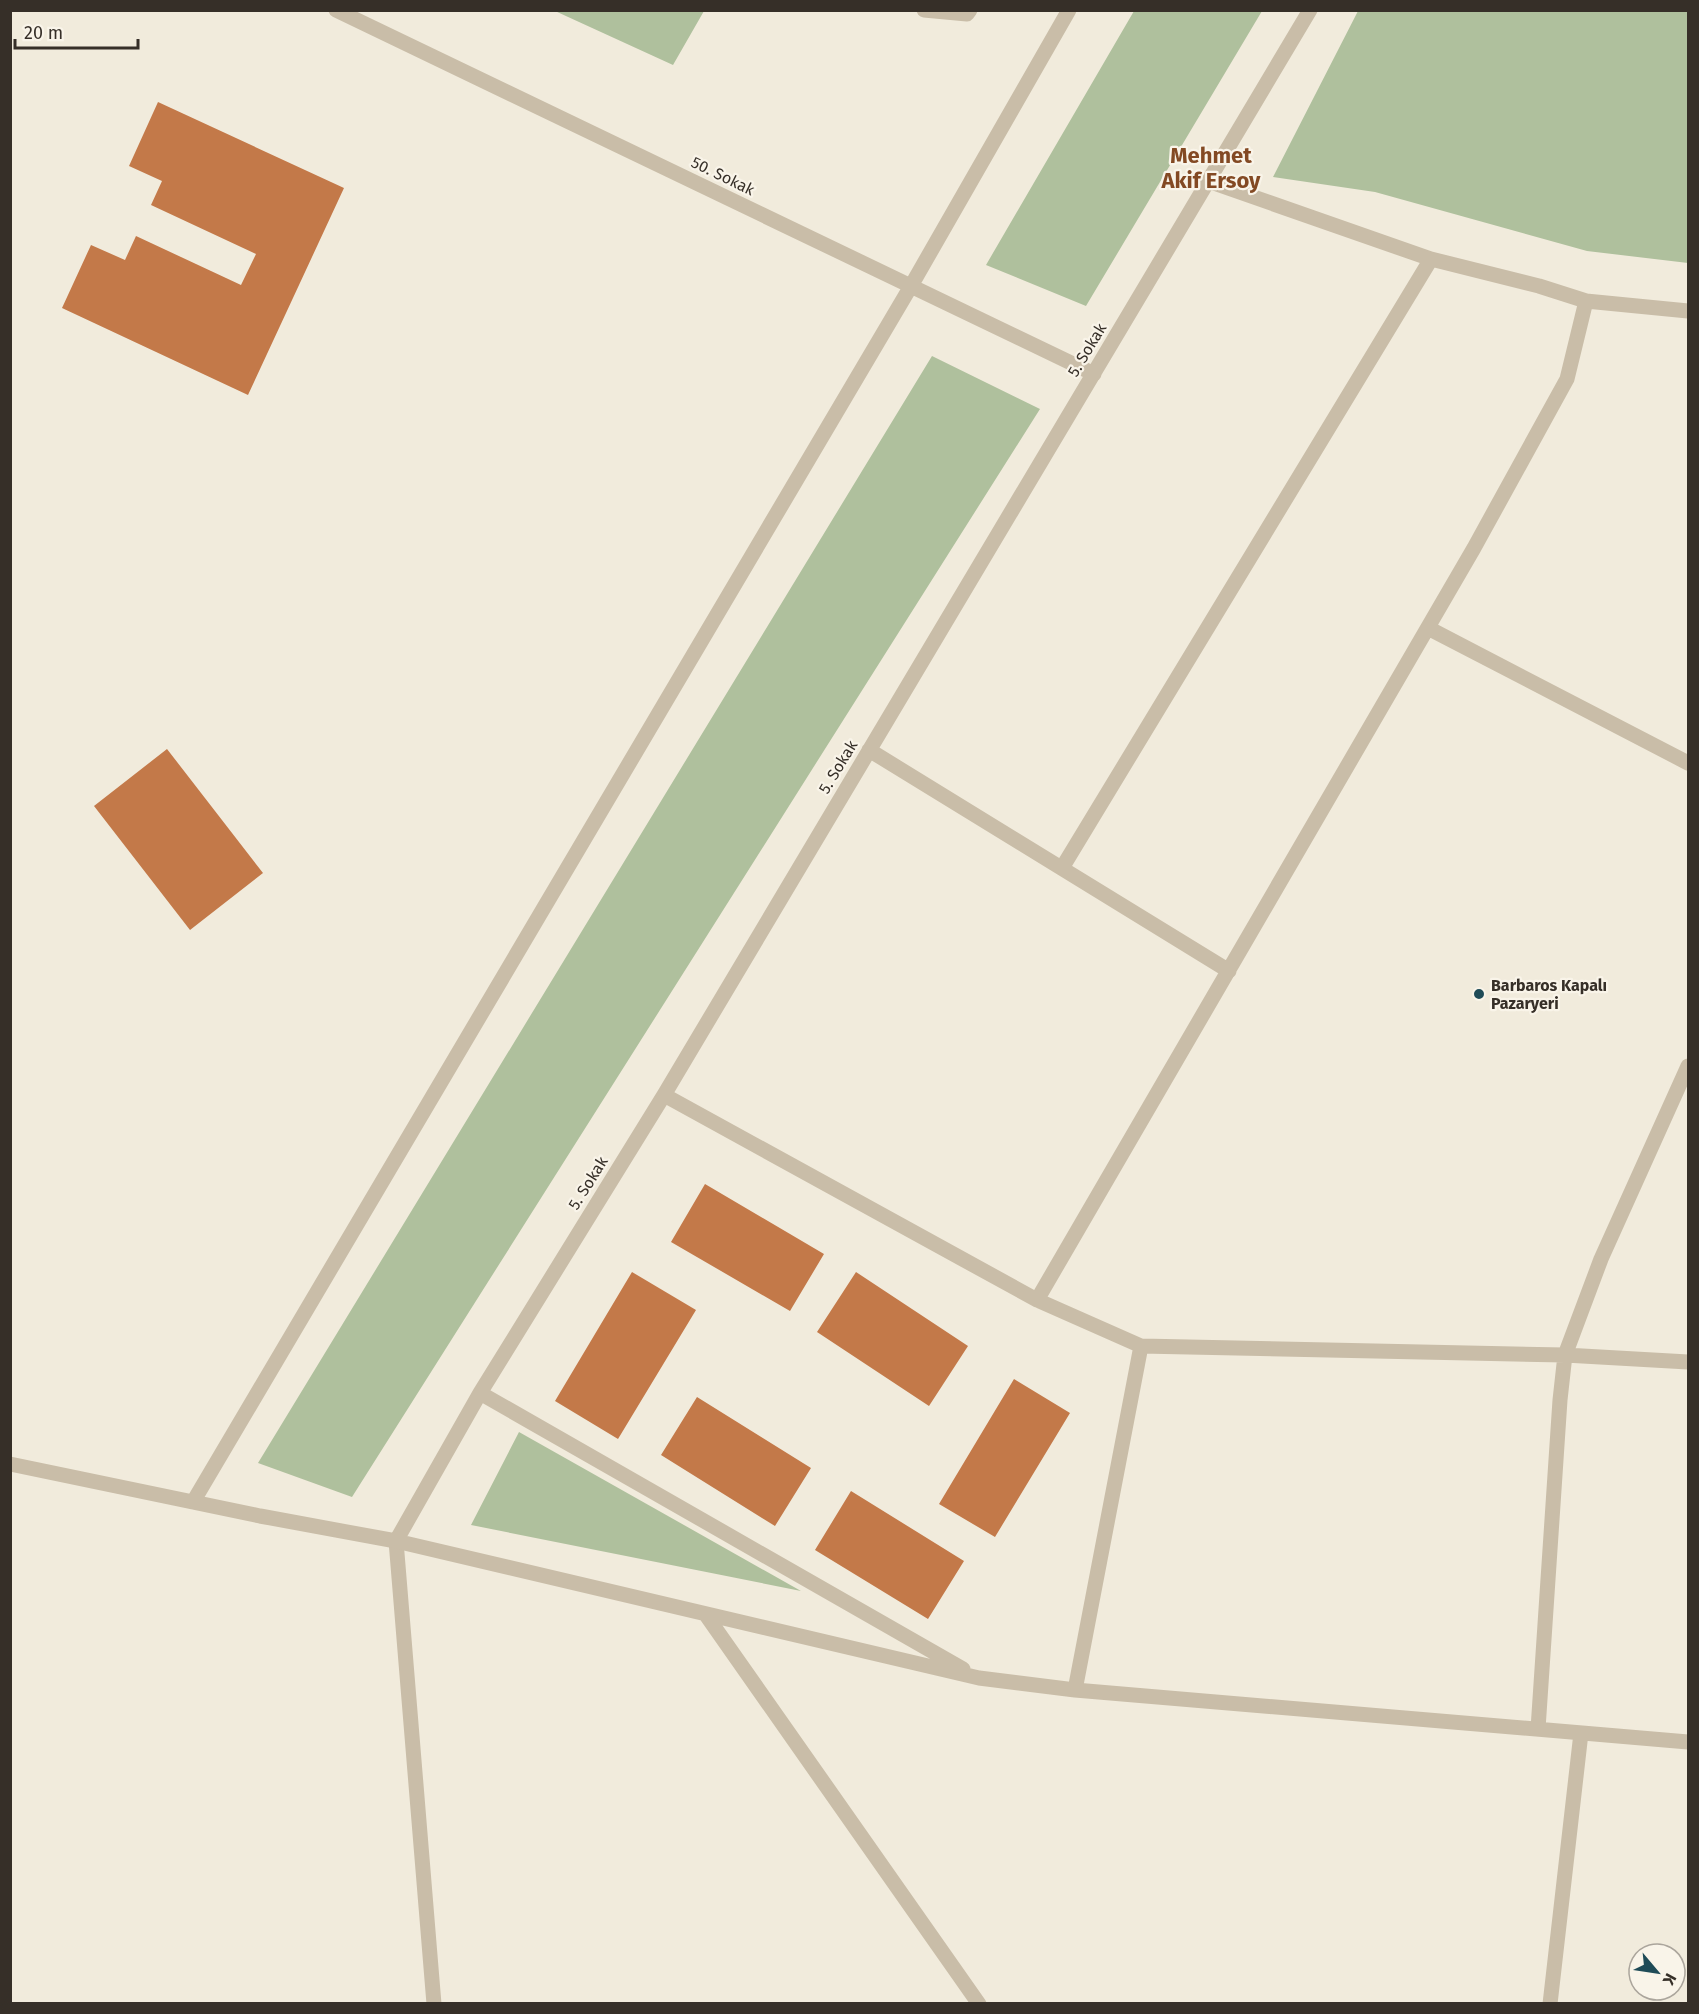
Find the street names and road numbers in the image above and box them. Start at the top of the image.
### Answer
street label: 50. Sokak [688,153,758,200]
street label: 5. Sokak [1064,319,1111,380]
street label: 5. Sokak [815,736,862,797]
street label: 5. Sokak [564,1152,612,1213]

